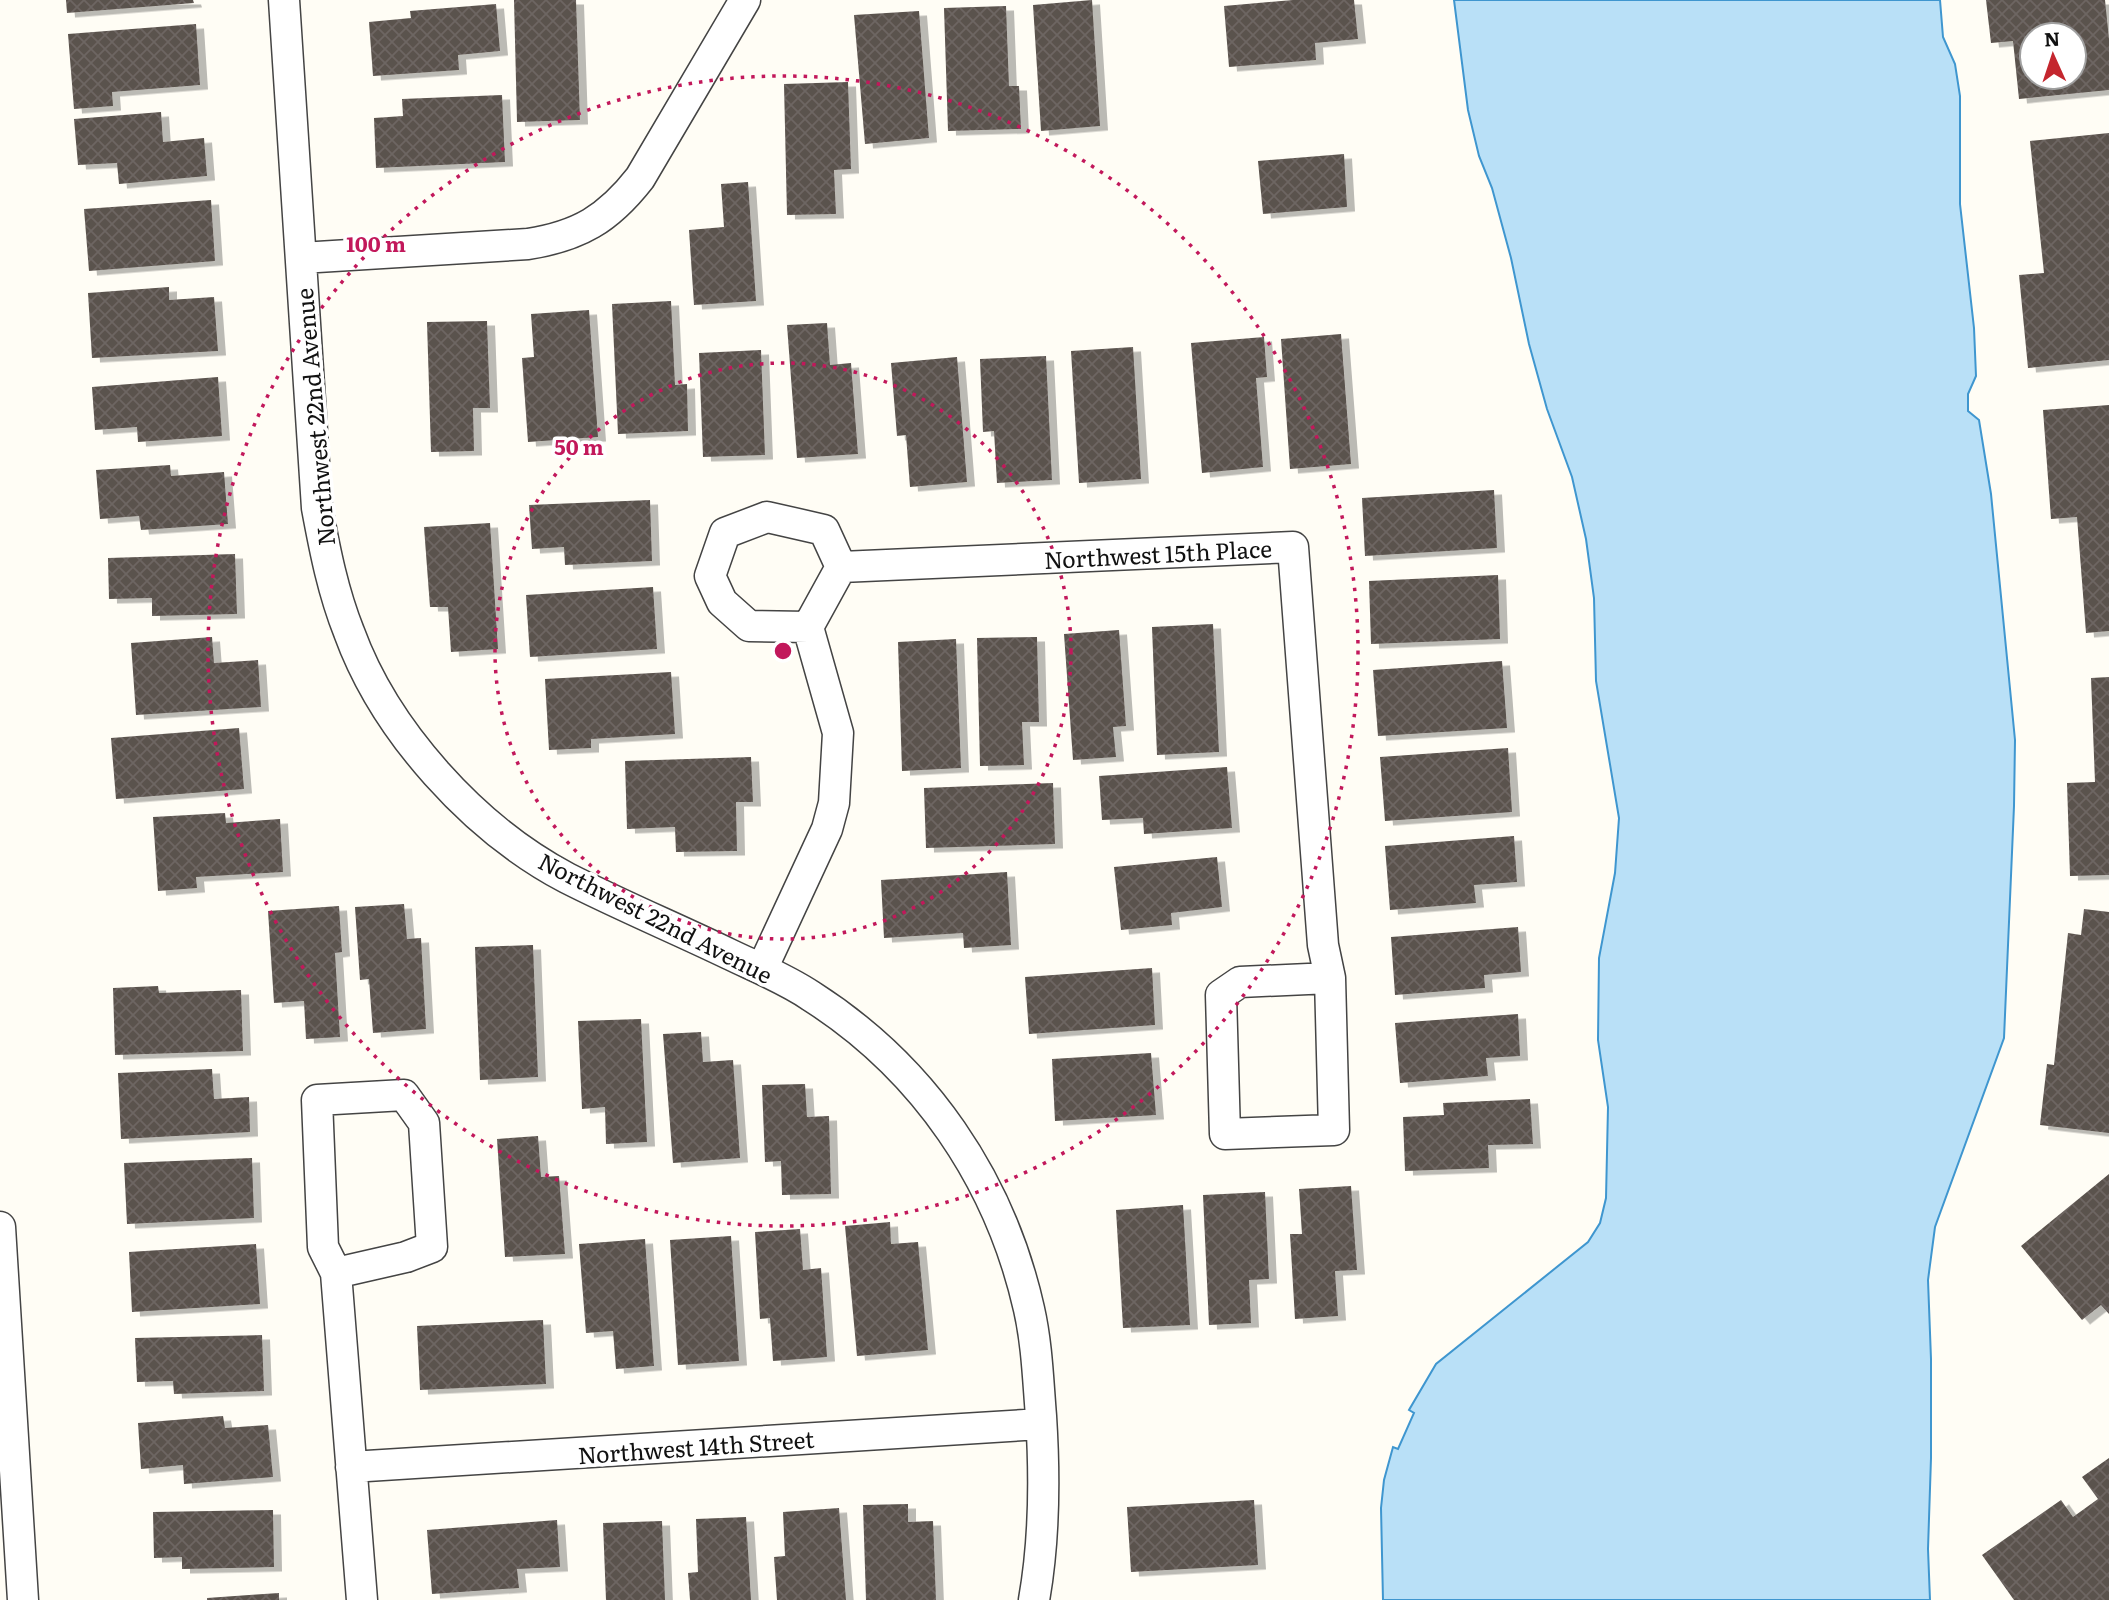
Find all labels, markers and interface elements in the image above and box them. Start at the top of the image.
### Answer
north arrow [2018,21,2088,91]
text: N [2043,24,2061,52]
text: 100 m [346,227,406,258]
street label: Northwest 22nd Avenue [286,287,342,547]
text: 50 m [554,430,604,461]
street label: Northwest 15th Place [1043,530,1273,576]
centre of rings [771,639,795,663]
street label: Northwest 22nd Avenue [533,843,779,991]
street label: Northwest 14th Street [577,1421,816,1471]

